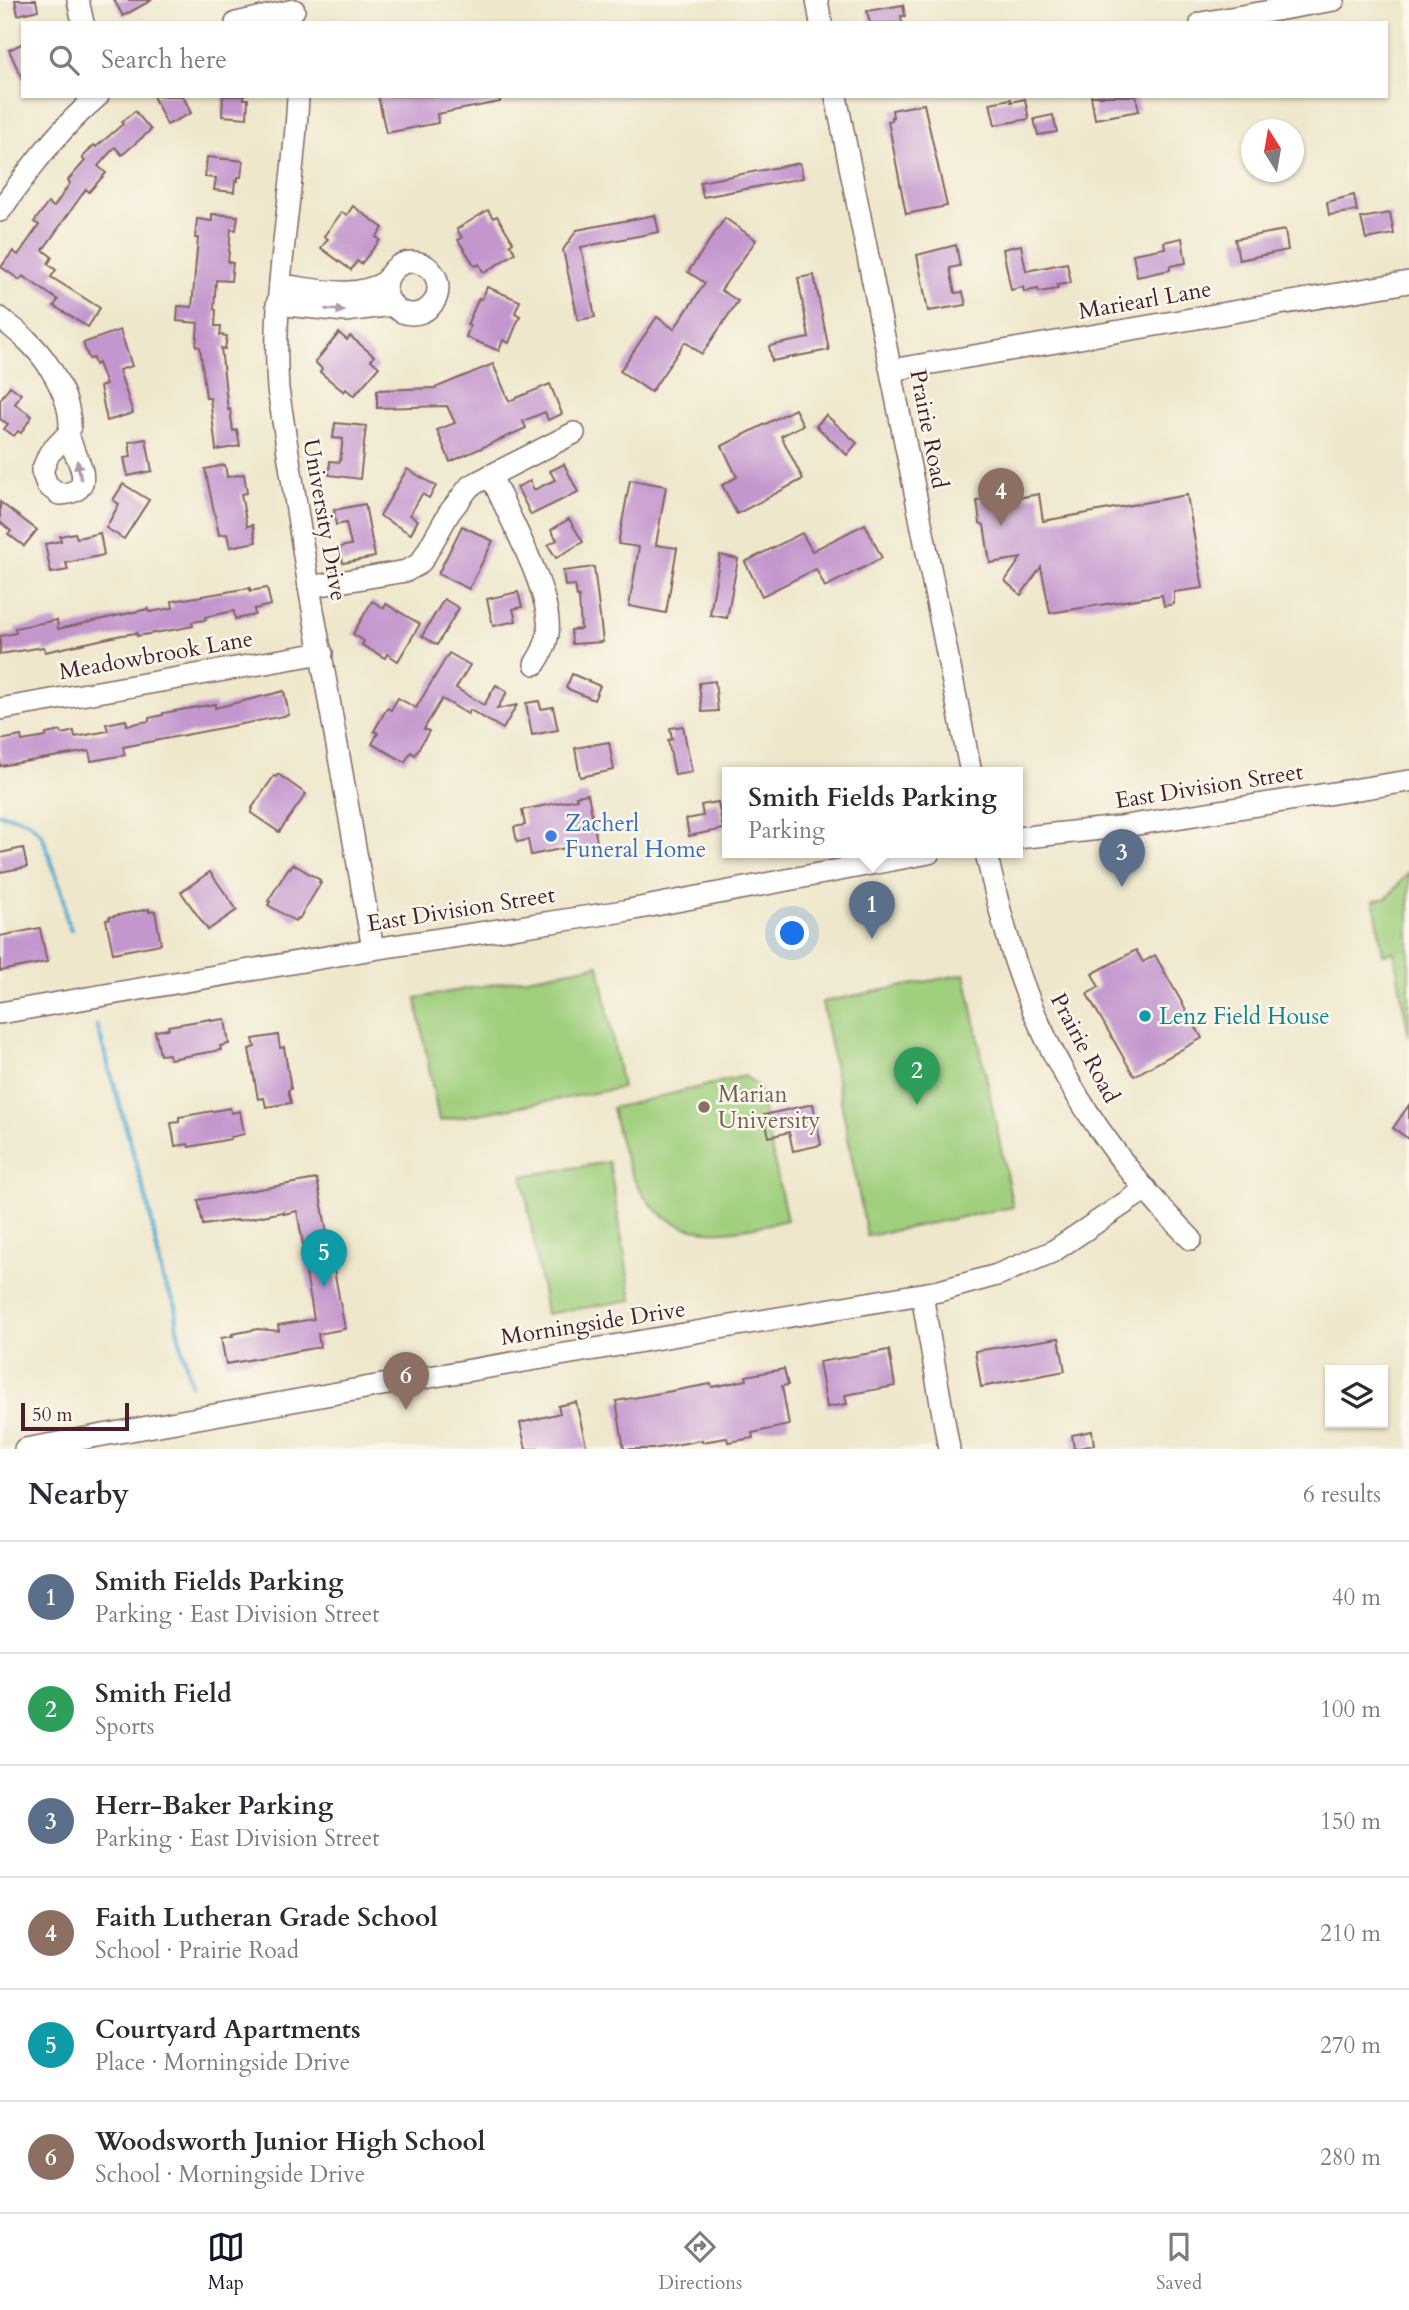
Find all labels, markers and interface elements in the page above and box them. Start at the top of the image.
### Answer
search box [21,21,1388,98]
icon: search [45,41,83,79]
text: Search here [101,42,227,77]
north arrow [1241,119,1304,182]
street label: Mariearl Lane [1076,273,1214,327]
one-way arrow [324,305,346,316]
street label: Prairie Road [902,367,956,492]
street label: University Drive [295,436,355,604]
one-way arrow [74,459,85,481]
pin: 4 [978,468,1024,526]
street label: Meadowbrook Lane [56,623,256,687]
street label: East Division Street [1113,756,1305,816]
popup [722,767,1023,858]
text: Smith Fields Parking [748,780,997,815]
place label: Zacherl Funeral Home [565,808,706,865]
text: Parking [748,815,825,846]
marker: Zacherl Funeral Home [543,828,559,844]
pin: 3 [1099,829,1145,887]
street label: East Division Street [365,879,557,939]
pin: 1 [849,881,895,939]
your location [775,916,809,950]
street label: Prairie Road [1043,988,1127,1109]
place label: Lenz Field House [1159,1001,1330,1032]
marker: Lenz Field House [1137,1008,1153,1024]
pin: 2 [894,1047,940,1105]
place label: Marian University [718,1079,820,1136]
marker: Marian University [696,1099,712,1115]
pin: 5 [301,1229,347,1287]
street label: Morningside Drive [498,1293,688,1353]
pin: 6 [383,1352,429,1410]
map controls [1325,1365,1388,1428]
button: layers [1325,1365,1388,1428]
scale bar [21,1400,130,1432]
text: 50 m [32,1402,73,1428]
text: Nearby [28,1474,129,1515]
text: 6 results [1303,1479,1381,1510]
text: Smith Fields Parking [95,1564,344,1599]
text: 1 [45,1582,57,1613]
text: 40 m [1332,1582,1381,1613]
text: Parking · East Division Street [95,1599,380,1630]
text: Smith Field [95,1676,232,1711]
text: 2 [45,1694,57,1725]
text: 100 m [1320,1694,1381,1725]
text: Sports [95,1711,155,1742]
text: Herr-Baker Parking [95,1788,333,1823]
text: 3 [45,1806,57,1837]
text: 150 m [1320,1806,1381,1837]
text: Parking · East Division Street [95,1823,380,1854]
text: Faith Lutheran Grade School [95,1900,438,1935]
text: 4 [45,1918,57,1949]
text: 210 m [1320,1918,1381,1949]
text: School · Prairie Road [95,1935,299,1966]
text: Courtyard Apartments [95,2012,361,2047]
text: 5 [45,2030,57,2061]
text: 270 m [1320,2030,1381,2061]
text: Place · Morningside Drive [95,2047,350,2078]
text: Woodsworth Junior High School [95,2124,485,2159]
text: 6 [45,2142,57,2173]
text: 280 m [1320,2142,1381,2173]
text: School · Morningside Drive [95,2159,365,2190]
tab: Map [207,2228,245,2296]
tab: Directions [659,2228,742,2296]
tab: Saved [1156,2228,1202,2296]

